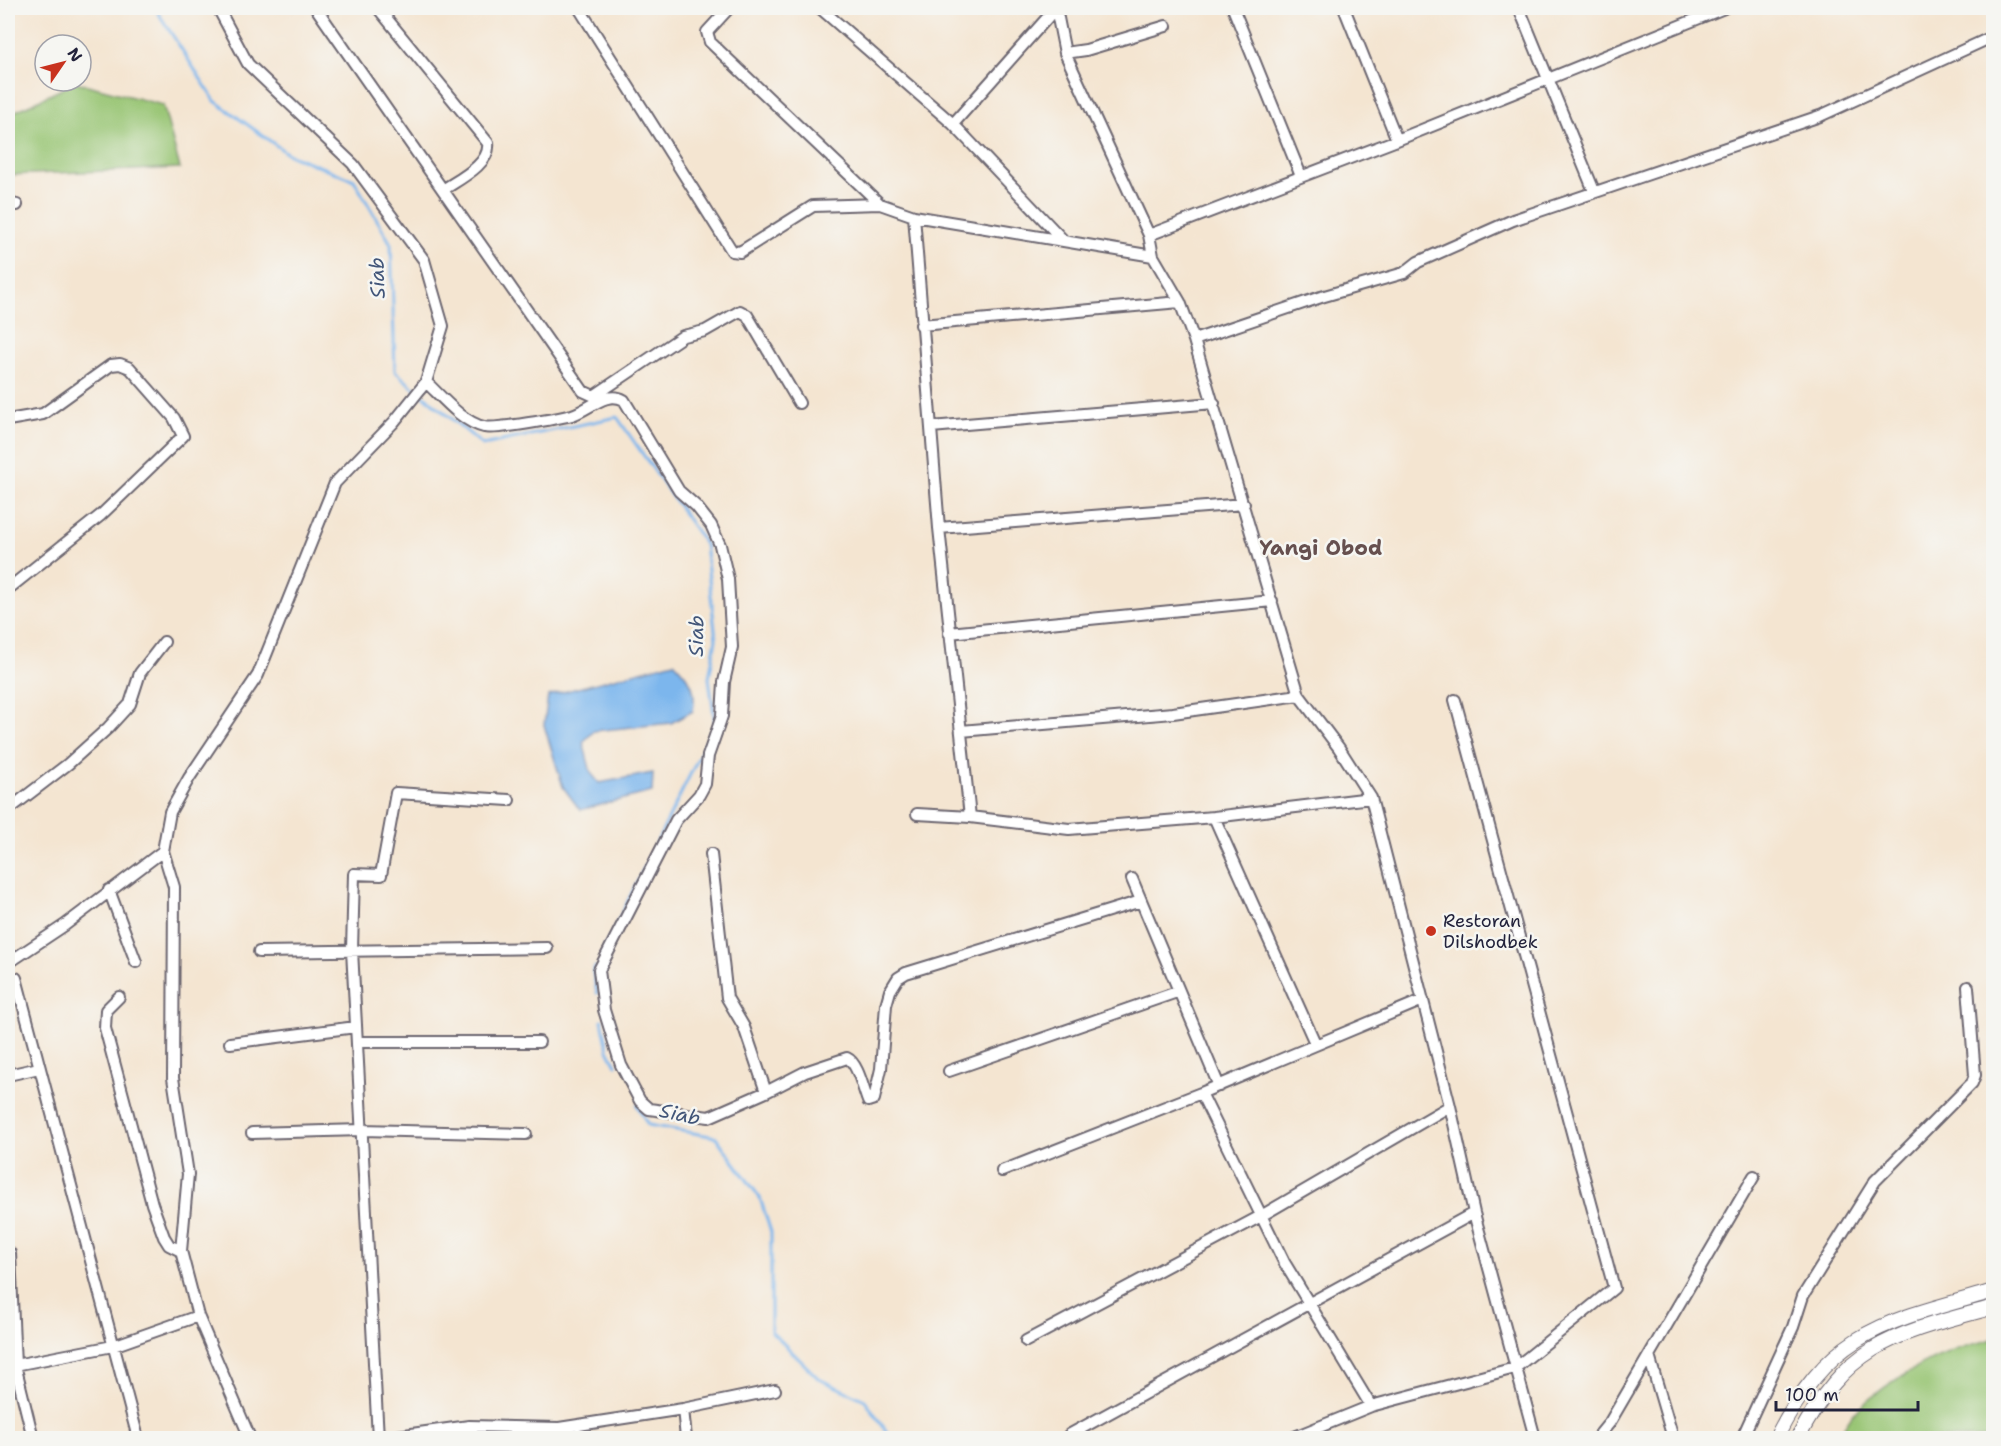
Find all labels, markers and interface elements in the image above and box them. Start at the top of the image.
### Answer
north arrow [33,33,93,93]
text: N [63,43,87,66]
water label: Siab [363,257,391,299]
district label: Yangi Obod [1259,534,1383,562]
water label: Siab [683,615,709,657]
place label: Restoran Dilshodbek [1443,909,1538,954]
marker: Restoran Dilshodbek [1424,924,1438,938]
water label: Siab [657,1097,703,1131]
scale bar [1776,1374,1918,1412]
text: 100 m [1785,1383,1839,1407]

